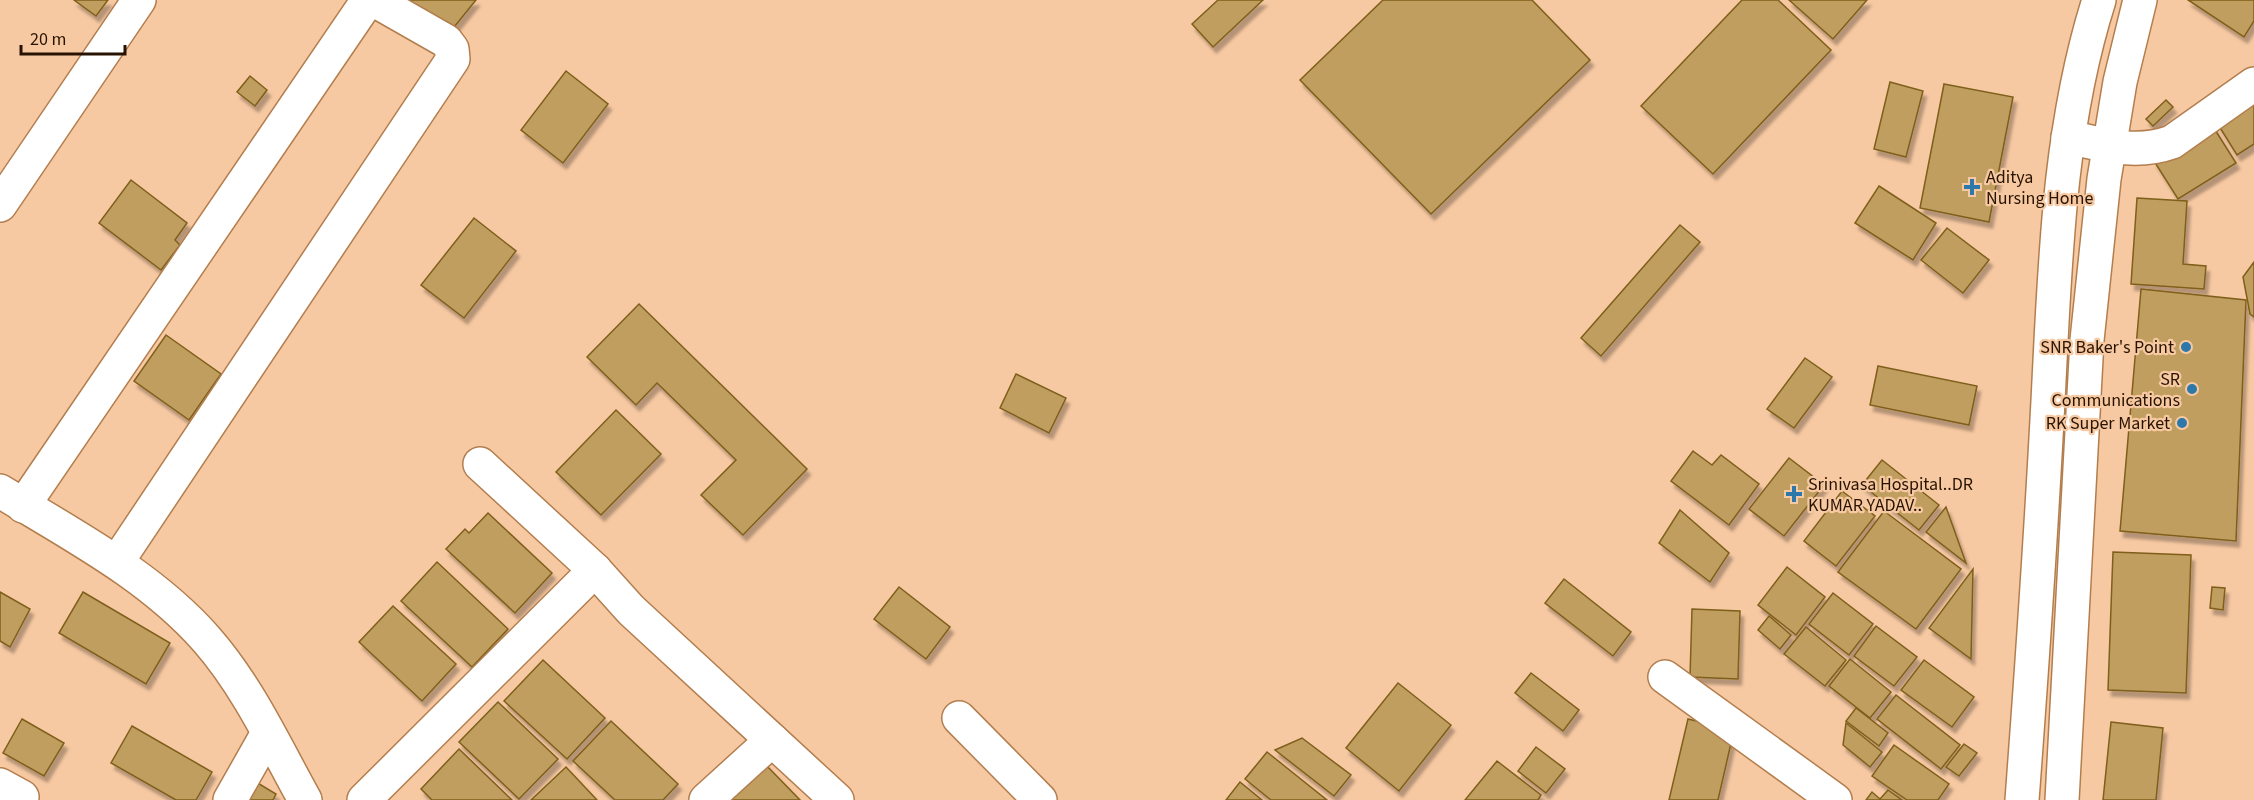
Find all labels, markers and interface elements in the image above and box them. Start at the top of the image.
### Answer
scale bar [21,18,124,56]
text: 20 m [30,27,66,52]
place label: Aditya Nursing Home [1986,165,2094,211]
marker: Aditya Nursing Home [1963,178,1981,196]
place label: SNR Baker's Point [2040,335,2174,360]
marker: SNR Baker's Point [2179,340,2193,354]
place label: SR Communications [2052,367,2180,413]
marker: SR Communications [2185,382,2199,396]
place label: RK Super Market [2046,411,2170,436]
marker: RK Super Market [2175,416,2189,430]
place label: Srinivasa Hospital..DR KUMAR YADAV.. [1808,472,1973,518]
marker: Srinivasa Hospital..DR KUMAR YADAV.. [1785,485,1803,503]

